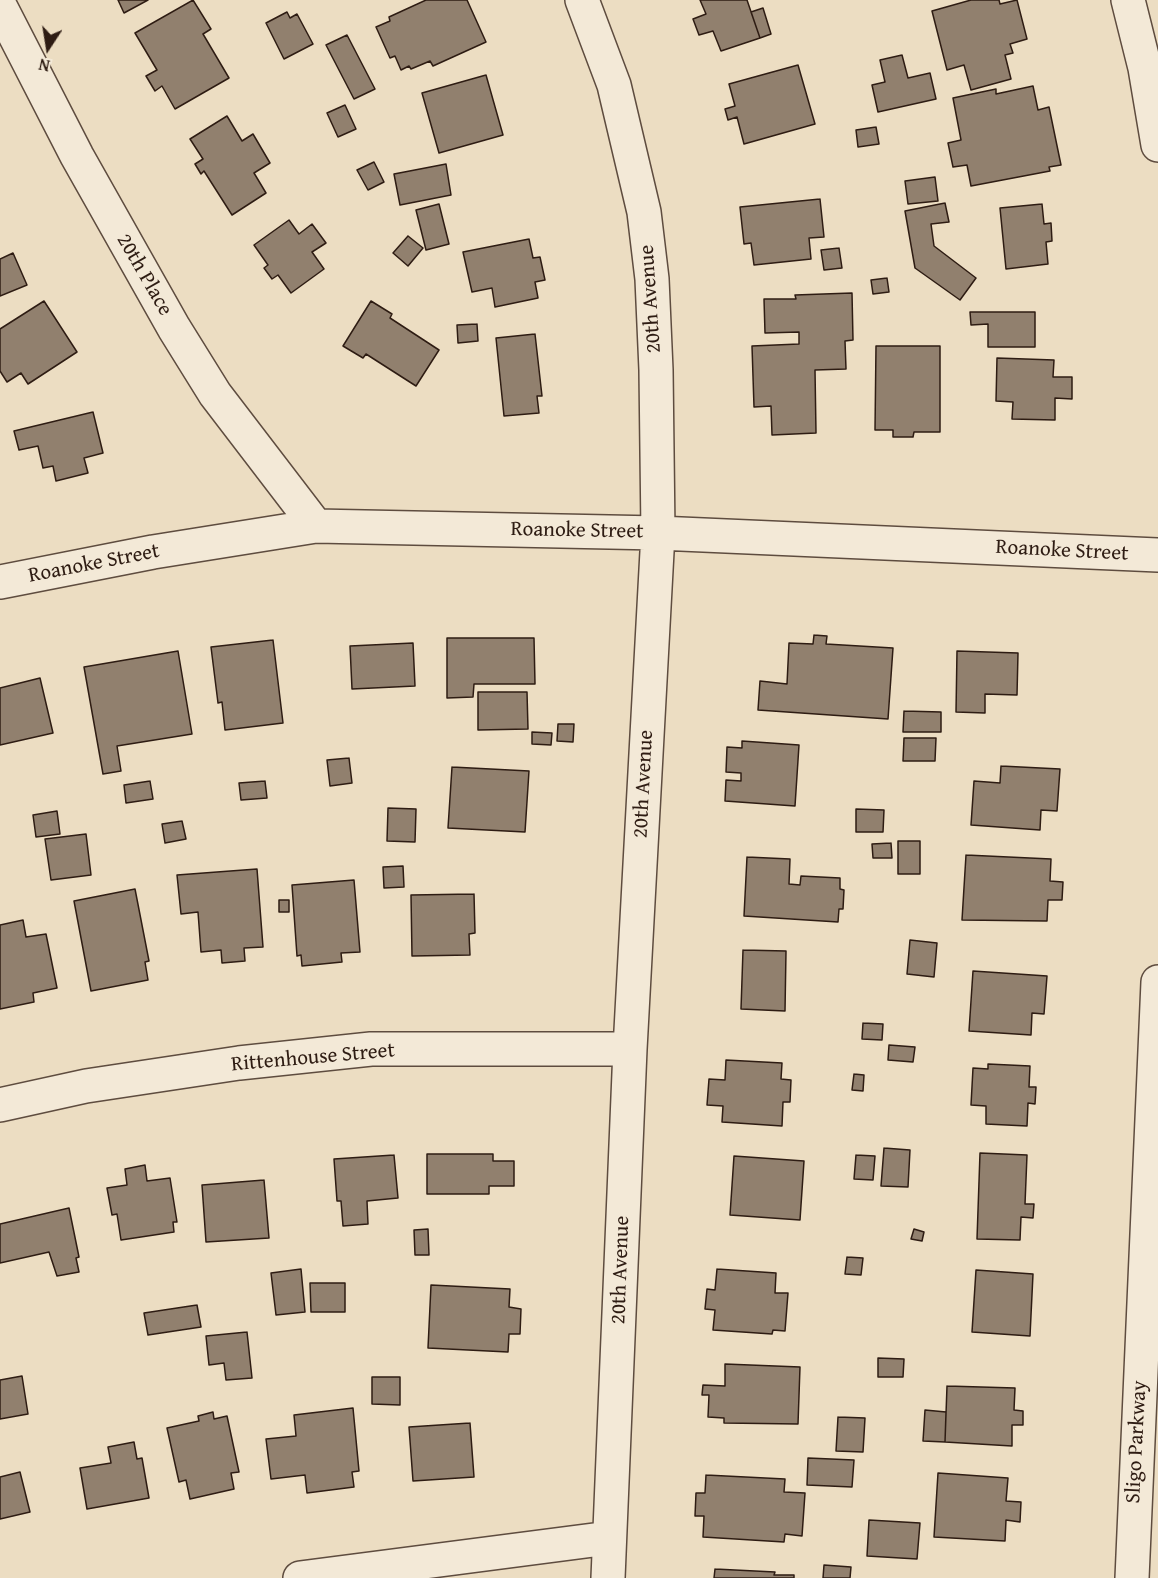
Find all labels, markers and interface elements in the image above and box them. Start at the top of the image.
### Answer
north arrow [18,18,78,78]
text: N [37,53,52,78]
street label: 20th Place [111,230,177,320]
street label: 20th Avenue [635,244,667,354]
street label: Roanoke Street [510,517,644,545]
street label: Roanoke Street [995,535,1129,567]
street label: Roanoke Street [26,539,162,589]
street label: 20th Avenue [629,729,659,839]
street label: Rittenhouse Street [230,1038,396,1078]
street label: 20th Avenue [607,1215,635,1325]
street label: Sligo Parkway [1121,1380,1153,1504]

